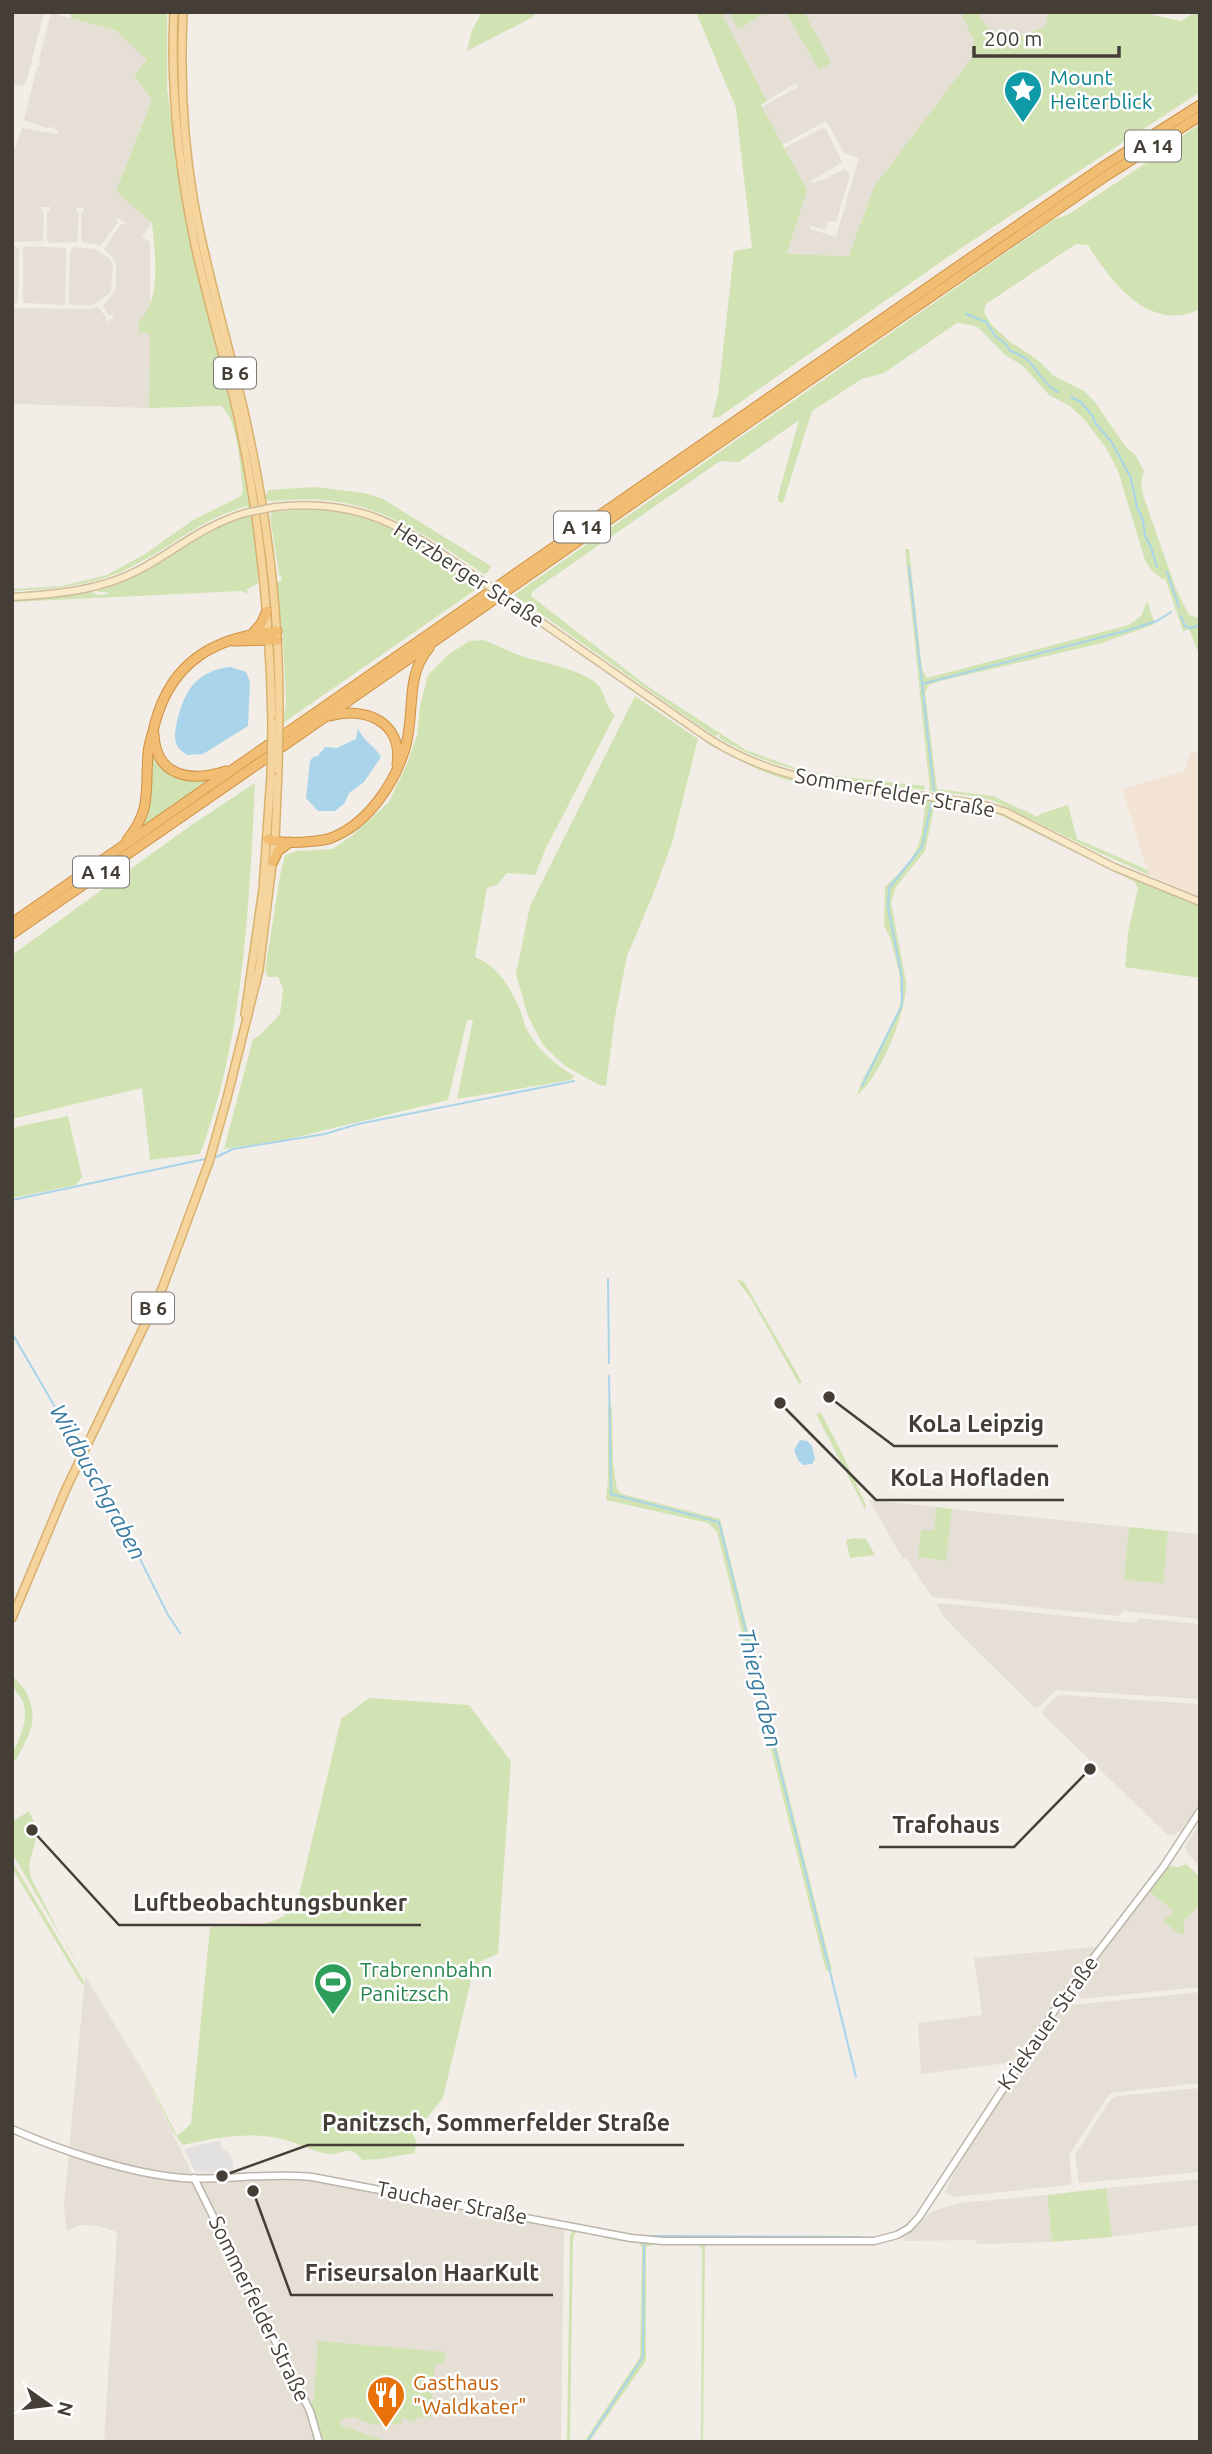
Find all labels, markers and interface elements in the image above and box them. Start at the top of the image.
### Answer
scale bar [974,14,1119,58]
text: 200 m [984,26,1042,50]
place label: Mount Heiterblick [1050,65,1153,113]
place icon: Mount Heiterblick [1002,69,1044,124]
road number: A 14 [1125,130,1181,162]
road number: B 6 [214,358,256,388]
road number: A 14 [554,512,610,542]
street label: Herzberger Straße [390,517,549,632]
street label: Sommerfelder Straße [793,763,997,821]
road number: A 14 [73,856,129,888]
road number: B 6 [132,1292,174,1324]
water label: Wildbuschgraben [45,1400,151,1564]
callout: KoLa Leipzig [894,1402,1058,1446]
text: KoLa Leipzig [908,1411,1044,1436]
callout: KoLa Hofladen [876,1456,1064,1500]
text: KoLa Hofladen [890,1465,1050,1490]
water label: Thiergraben [734,1626,787,1750]
callout: Trafohaus [879,1803,1014,1847]
text: Trafohaus [892,1812,1000,1837]
callout: Luftbeobachtungsbunker [119,1881,421,1925]
text: Luftbeobachtungsbunker [133,1890,408,1915]
street label: Kriekauer Straße [992,1951,1102,2094]
place label: Trabrennbahn Panitzsch [360,1957,493,2005]
sports icon: Trabrennbahn Panitzsch [312,1961,354,2016]
callout: Panitzsch, Sommerfelder Straße [308,2101,684,2145]
text: Panitzsch, Sommerfelder Straße [322,2110,670,2136]
street label: Tauchaer Straße [375,2176,529,2228]
street label: Sommerfelder Straße [205,2212,315,2405]
callout: Friseursalon HaarKult [291,2251,553,2295]
text: Friseursalon HaarKult [305,2260,539,2285]
north arrow [14,2370,84,2440]
place label: Gasthaus "Waldkater" [413,2370,527,2418]
restaurant icon: Gasthaus "Waldkater" [365,2374,407,2429]
text: N [53,2400,78,2419]

